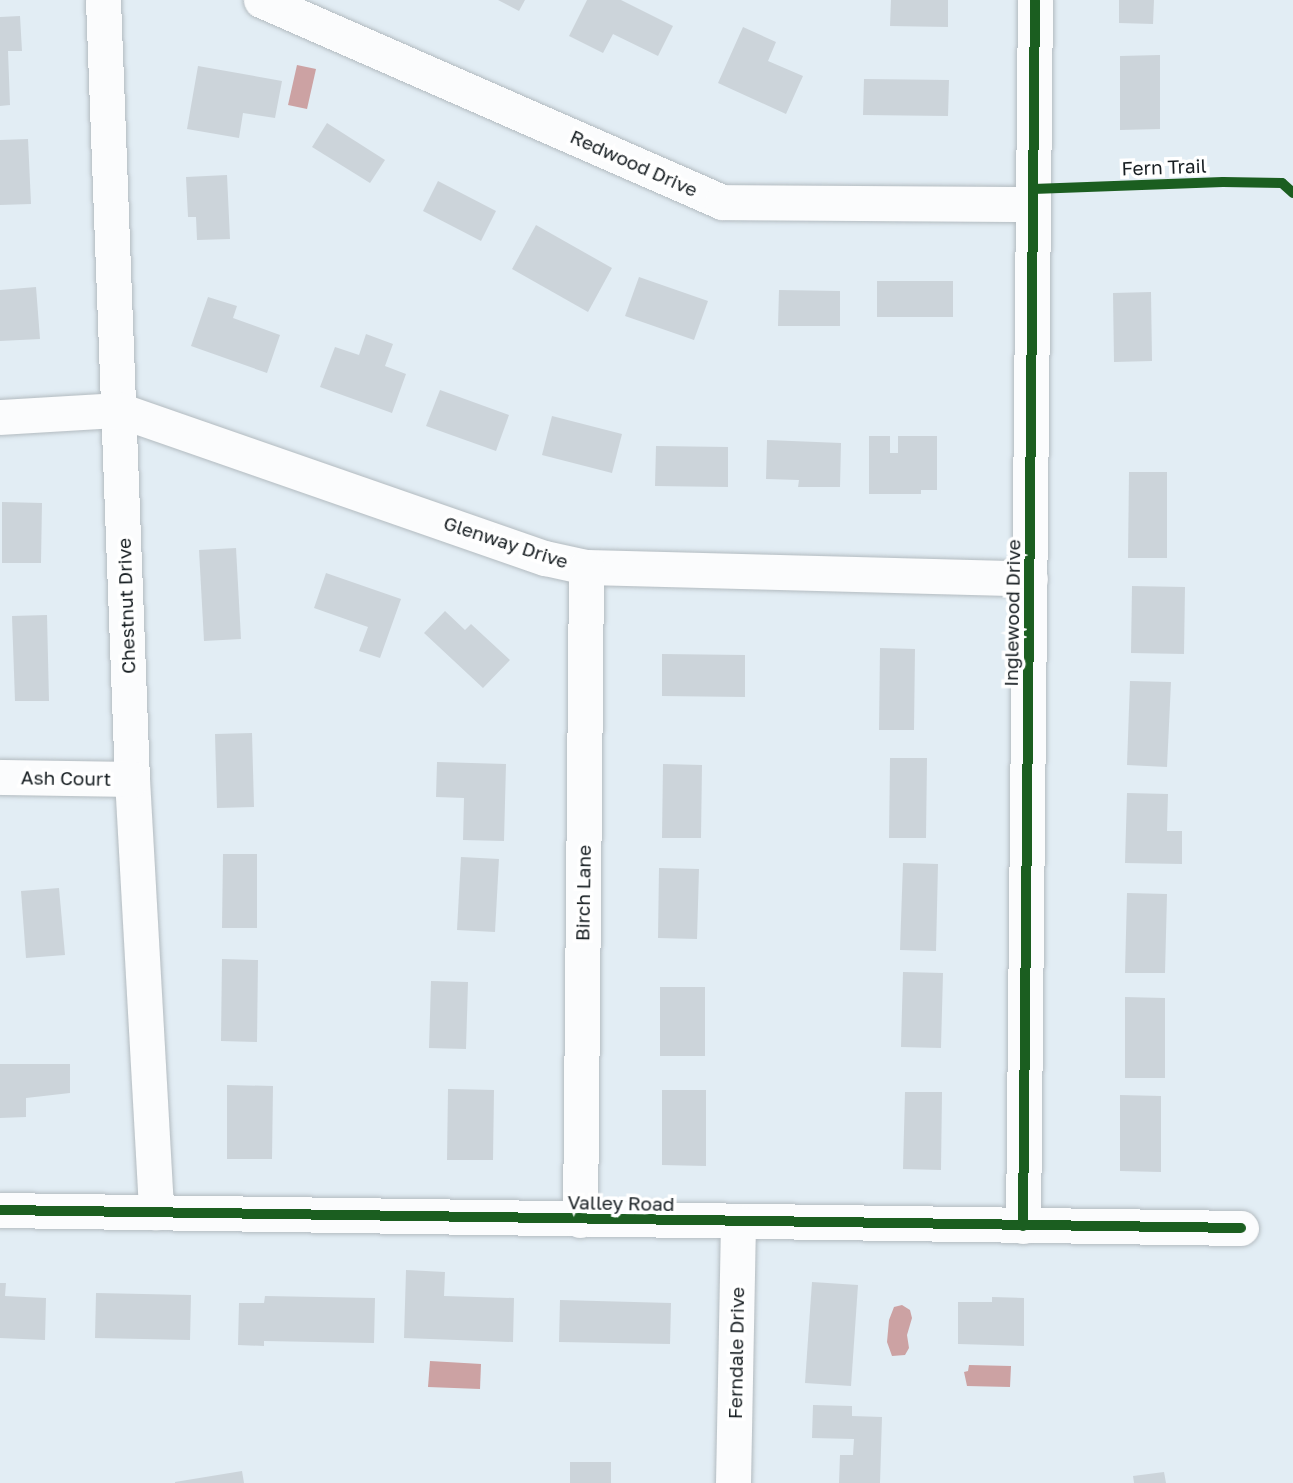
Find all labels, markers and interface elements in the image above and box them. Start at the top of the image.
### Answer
street label: Redwood Drive [567,125,701,201]
street label: Fern Trail [1121,154,1207,180]
street label: Glenway Drive [441,511,571,573]
street label: Chestnut Drive [112,538,140,674]
street label: Inglewood Drive [999,539,1025,687]
street label: Ash Court [21,766,111,790]
street label: Birch Lane [571,845,595,941]
street label: Valley Road [567,1191,675,1215]
street label: Ferndale Drive [723,1287,749,1419]

